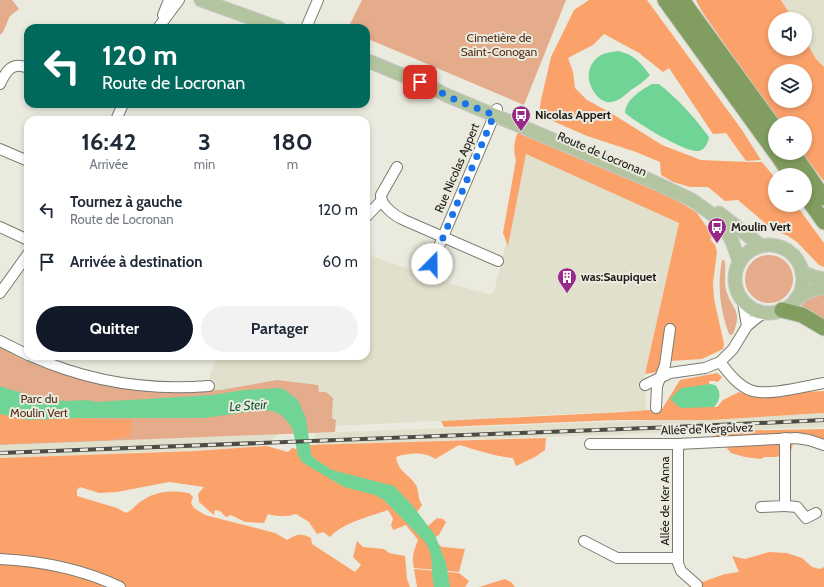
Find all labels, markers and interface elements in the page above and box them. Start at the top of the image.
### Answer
map controls [768,12,812,212]
button: sound [768,12,812,56]
park label: Cimetière de Saint-Conogan [461,30,538,59]
text: 120 m [102,38,178,72]
icon: left [36,40,88,92]
button: layers [768,64,812,108]
pin [403,65,437,99]
icon: arrive [409,71,431,93]
text: Route de Locronan [102,72,245,94]
bus stop icon: Nicolas Appert [510,104,532,132]
place label: Nicolas Appert [535,107,611,122]
button: + [768,116,812,160]
street label: Rue Nicolas Appert [431,121,482,215]
text: 16:42 [81,127,137,156]
text: 3 [198,127,211,156]
text: 180 [272,127,313,156]
street label: Route de Locronan [555,128,649,179]
text: Arrivée [90,156,128,172]
text: min [194,156,215,172]
text: m [287,156,298,172]
button: − [768,168,812,212]
text: Tournez à gauche [70,193,182,211]
icon: left [36,199,58,221]
text: 120 m [318,201,358,219]
text: Route de Locronan [70,211,174,227]
bus stop icon: Moulin Vert [706,216,728,244]
place label: Moulin Vert [731,219,791,234]
position arrow [411,243,453,285]
icon: arrive [36,251,58,273]
text: Arrivée à destination [70,253,202,271]
text: 60 m [322,253,358,271]
building icon: was:Saupiquet [556,266,578,294]
place label: was:Saupiquet [581,269,656,284]
button: Quitter [36,306,193,352]
button: Partager [201,306,358,352]
park label: Parc du Moulin Vert [10,391,68,420]
water label: Le Steir [228,396,269,414]
street label: Allée de Kergolvez [660,419,754,438]
street label: Allée de Ker Anna [657,456,672,546]

